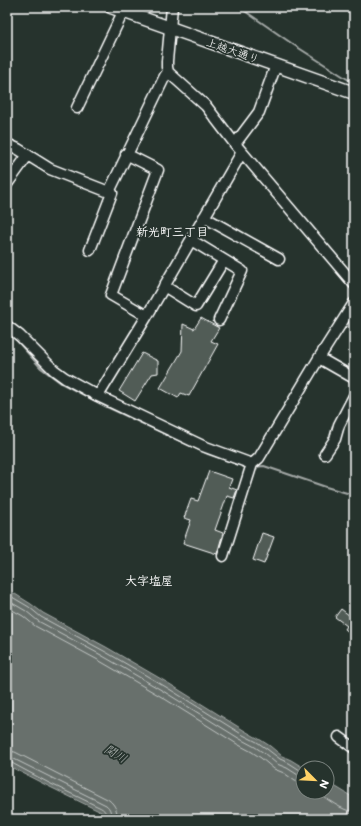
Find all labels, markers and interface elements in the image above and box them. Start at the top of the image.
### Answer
street label: 上越大通り [205,34,261,66]
district label: 新光町三丁目 [136,223,208,239]
district label: 大字塩屋 [125,572,173,588]
water label: 関川 [102,740,130,766]
north arrow [295,760,335,800]
text: N [316,777,333,791]

